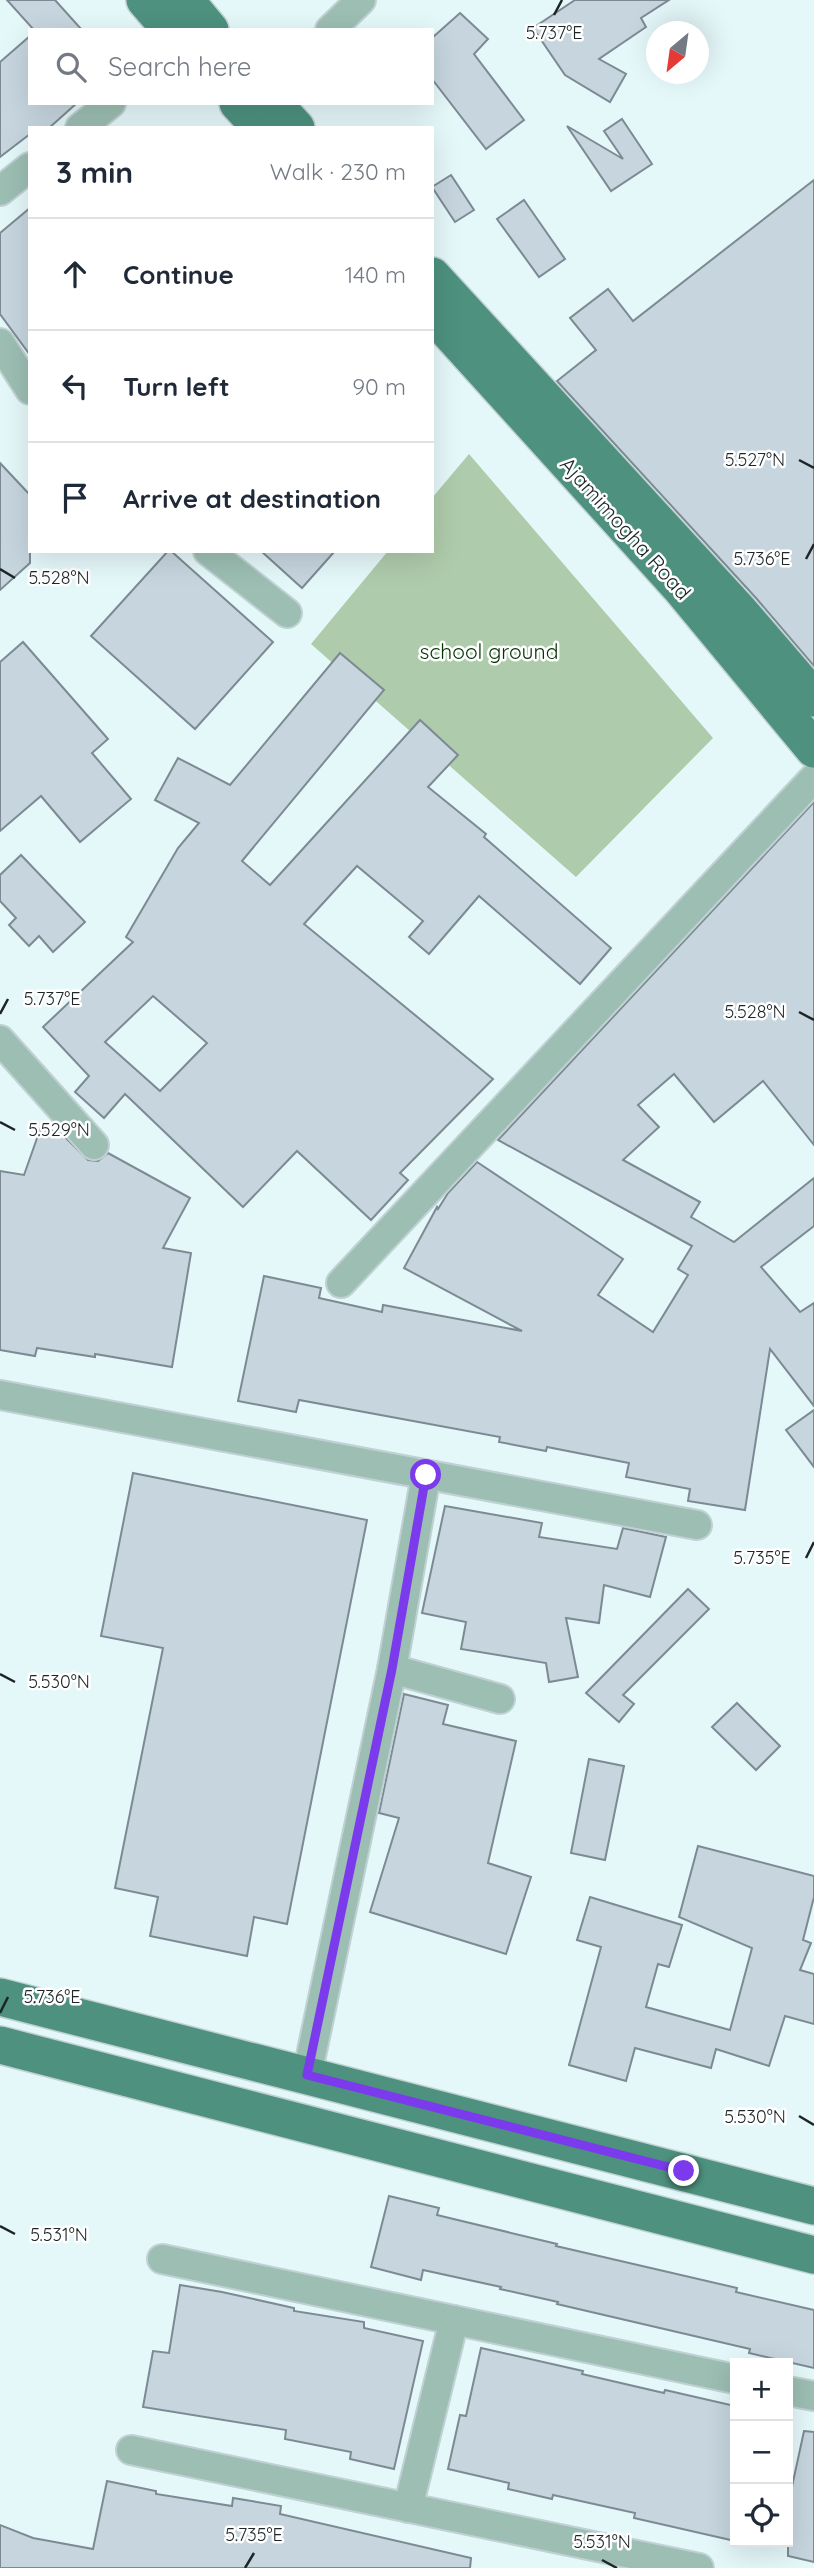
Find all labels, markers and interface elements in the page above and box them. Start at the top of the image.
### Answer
text: 5.737°E [526,21,582,44]
north arrow [646,21,709,84]
search box [28,28,434,105]
icon: search [52,48,90,86]
text: Search here [108,50,252,83]
text: 3 min [56,153,133,191]
text: Walk · 230 m [270,157,406,186]
icon: ahead [56,255,94,293]
text: Continue [123,258,234,291]
text: 140 m [345,260,406,289]
icon: left [56,367,94,405]
text: Turn left [123,370,230,403]
text: 90 m [352,372,406,401]
text: 5.527°N [725,448,785,471]
street label: Ajamimogha Road [555,451,697,605]
icon: arrive [56,479,94,517]
text: Arrive at destination [123,482,381,515]
text: 5.736°E [733,547,791,570]
text: 5.528°N [28,566,90,589]
park label: school ground [420,638,558,664]
text: 5.737°E [24,987,80,1010]
text: 5.528°N [724,1000,786,1023]
text: 5.529°N [28,1118,90,1141]
route start [410,1459,441,1490]
text: 5.735°E [733,1546,791,1569]
text: 5.530°N [28,1670,90,1693]
text: 5.736°E [23,1985,81,2008]
text: 5.530°N [724,2105,786,2128]
route end [668,2155,699,2186]
text: 5.531°N [30,2223,88,2246]
map controls [730,2358,793,2547]
button: + [730,2358,793,2421]
button: − [730,2421,793,2484]
button: locate [730,2484,793,2547]
text: 5.735°E [225,2523,283,2546]
text: 5.531°N [573,2530,631,2553]

